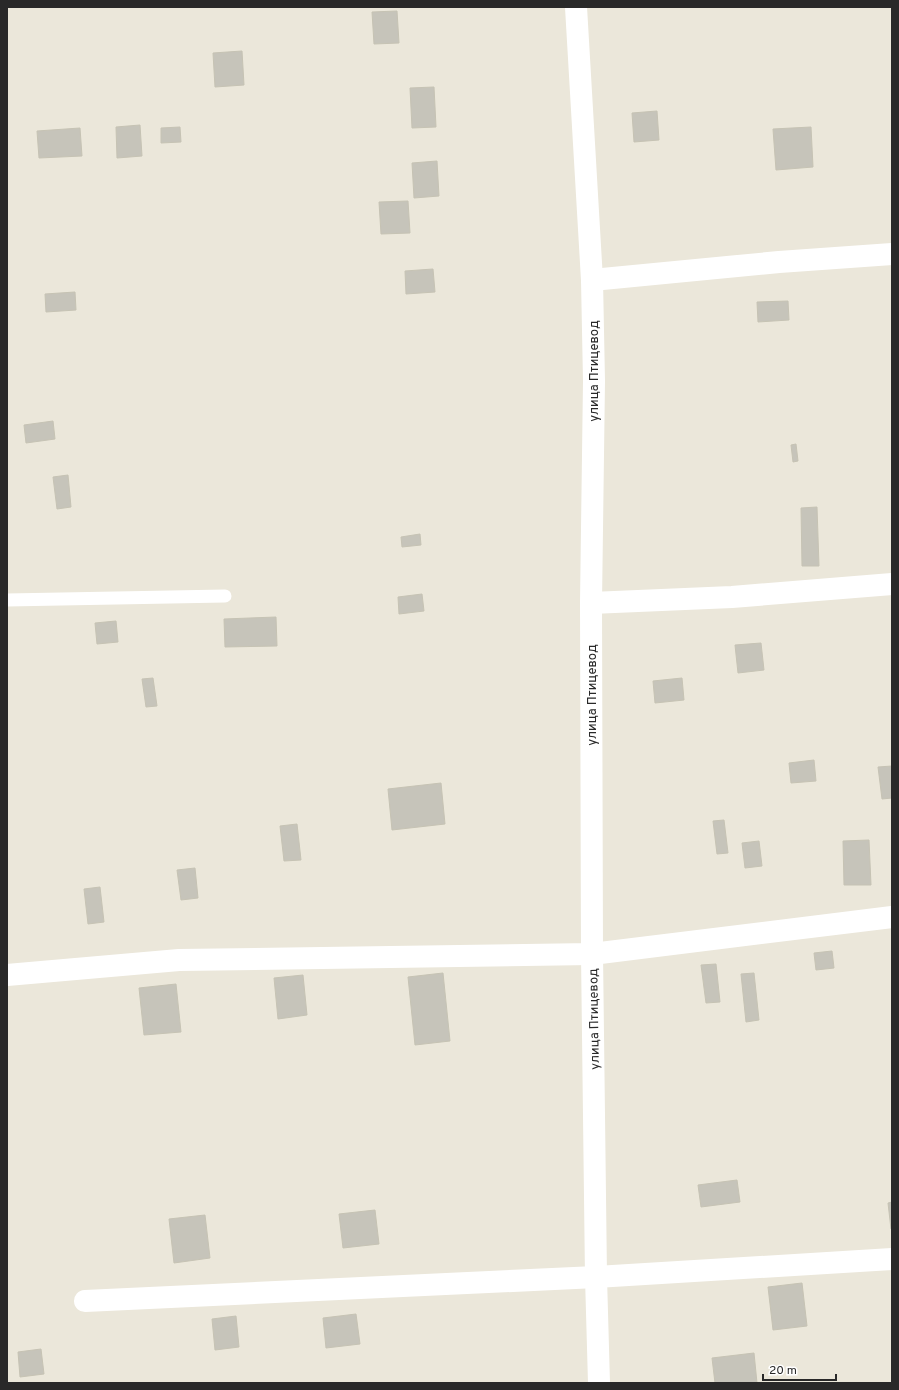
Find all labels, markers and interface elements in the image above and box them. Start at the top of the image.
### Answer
street label: улица Птицевод [587,320,603,422]
street label: улица Птицевод [585,644,601,746]
street label: улица Птицевод [586,968,604,1070]
scale bar [763,1356,836,1382]
text: 20 m [769,1363,797,1379]

